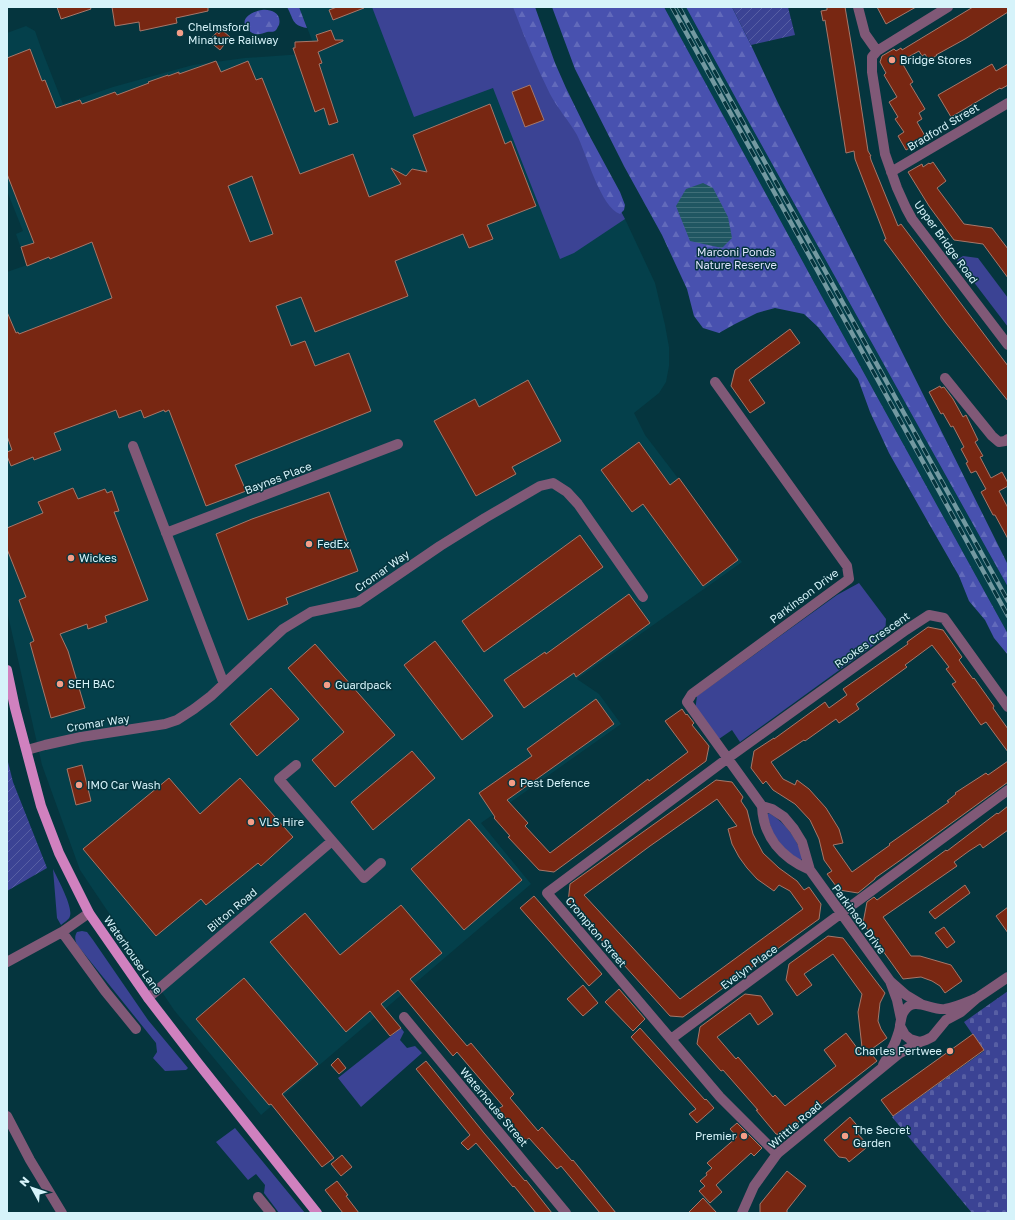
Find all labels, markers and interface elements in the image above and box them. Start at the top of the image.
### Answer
place label: Chelmsford Minature Railway [188,20,278,46]
marker: Chelmsford Minature Railway [175,28,185,38]
place label: Bridge Stores [900,53,972,66]
marker: Bridge Stores [887,55,897,65]
street label: Bradford Street [905,100,981,153]
street label: Upper Bridge Road [912,198,981,286]
park label: Marconi Ponds Nature Reserve [695,245,777,271]
street label: Baynes Place [243,459,313,496]
place label: FedEx [317,537,349,550]
marker: FedEx [304,539,314,549]
street label: Cromar Way [352,547,411,594]
place label: Wickes [79,551,117,564]
marker: Wickes [66,553,76,563]
street label: Parkinson Drive [767,566,841,626]
street label: Rookes Crescent [832,609,912,670]
place label: SEH BAC [68,677,115,690]
place label: Guardpack [335,678,392,691]
marker: SEH BAC [55,679,65,689]
marker: Guardpack [322,680,332,690]
street label: Cromar Way [66,711,130,734]
place label: Pest Defence [520,776,590,789]
place label: IMO Car Wash [87,778,160,791]
marker: Pest Defence [507,778,517,788]
marker: IMO Car Wash [74,780,84,790]
place label: VLS Hire [259,815,304,828]
marker: VLS Hire [246,817,256,827]
street label: Parkinson Drive [830,881,889,956]
street label: Bilton Road [204,885,259,934]
street label: Crompton Street [563,894,630,970]
street label: Waterhouse Lane [102,913,165,996]
street label: Evelyn Place [718,942,780,992]
place label: Charles Pertwee [855,1044,942,1057]
marker: Charles Pertwee [945,1046,955,1056]
street label: Waterhouse Street [458,1065,531,1149]
street label: Writtle Road [766,1098,824,1151]
place label: The Secret Garden [853,1123,910,1149]
place label: Premier [695,1129,737,1142]
marker: Premier [739,1131,749,1141]
marker: The Secret Garden [840,1131,850,1141]
north arrow [12,1168,52,1208]
text: N [16,1174,32,1189]

